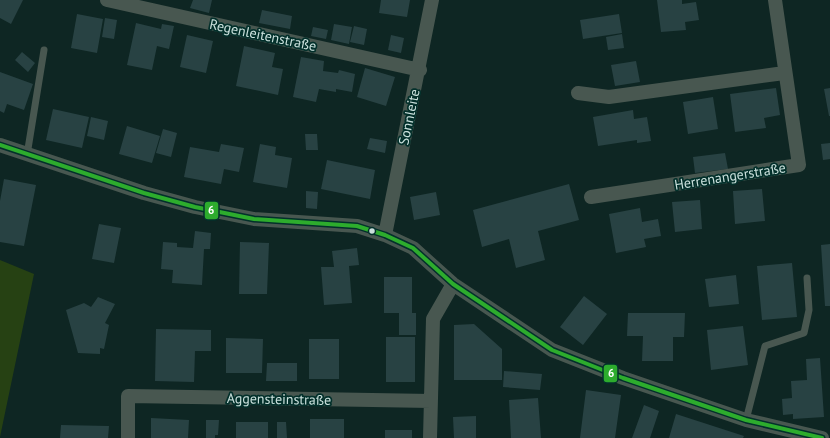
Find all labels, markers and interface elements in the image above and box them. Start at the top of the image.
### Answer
street label: Regenleitenstraße [208,15,318,55]
street label: Sonnleite [394,87,424,147]
street label: Herrenangerstraße [673,158,787,194]
line badge: 6 [204,201,219,220]
text: 6 [208,203,214,217]
unlabelled marker [367,226,377,236]
line badge: 6 [603,364,618,383]
text: 6 [608,366,614,380]
street label: Aggensteinstraße [227,389,331,409]

